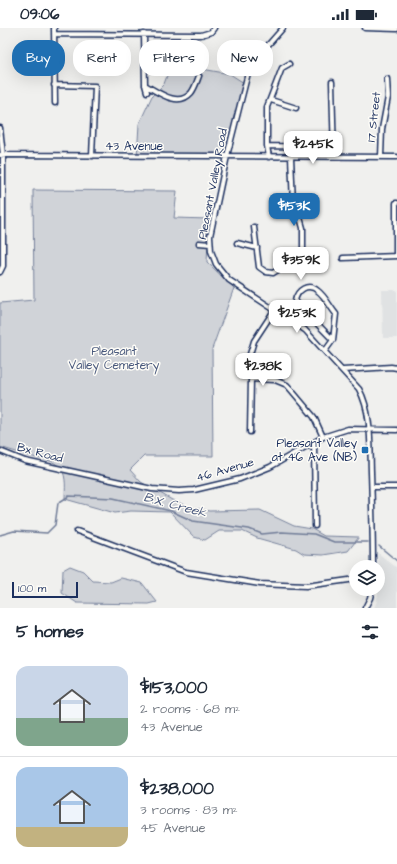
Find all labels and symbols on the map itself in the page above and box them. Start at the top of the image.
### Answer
street label: 17 Street [363,91,385,143]
street label: Pleasant Valley Road [194,127,233,241]
pin: $245K [285,131,341,165]
street label: 43 Avenue [105,138,164,155]
pin: $153K [266,193,322,227]
pin: $359K [273,247,329,281]
pin: $253K [269,300,325,334]
park label: Pleasant Valley Cemetery [69,343,160,375]
pin: $238K [235,353,291,387]
place label: Pleasant Valley at 46 Ave (NB) [272,435,357,466]
street label: Bx Road [15,439,65,467]
marker: Pleasant Valley at 46 Ave (NB) [360,445,370,455]
street label: 46 Avenue [194,453,256,486]
water label: B.X. Creek [142,488,209,522]
scale bar [12,580,78,599]

